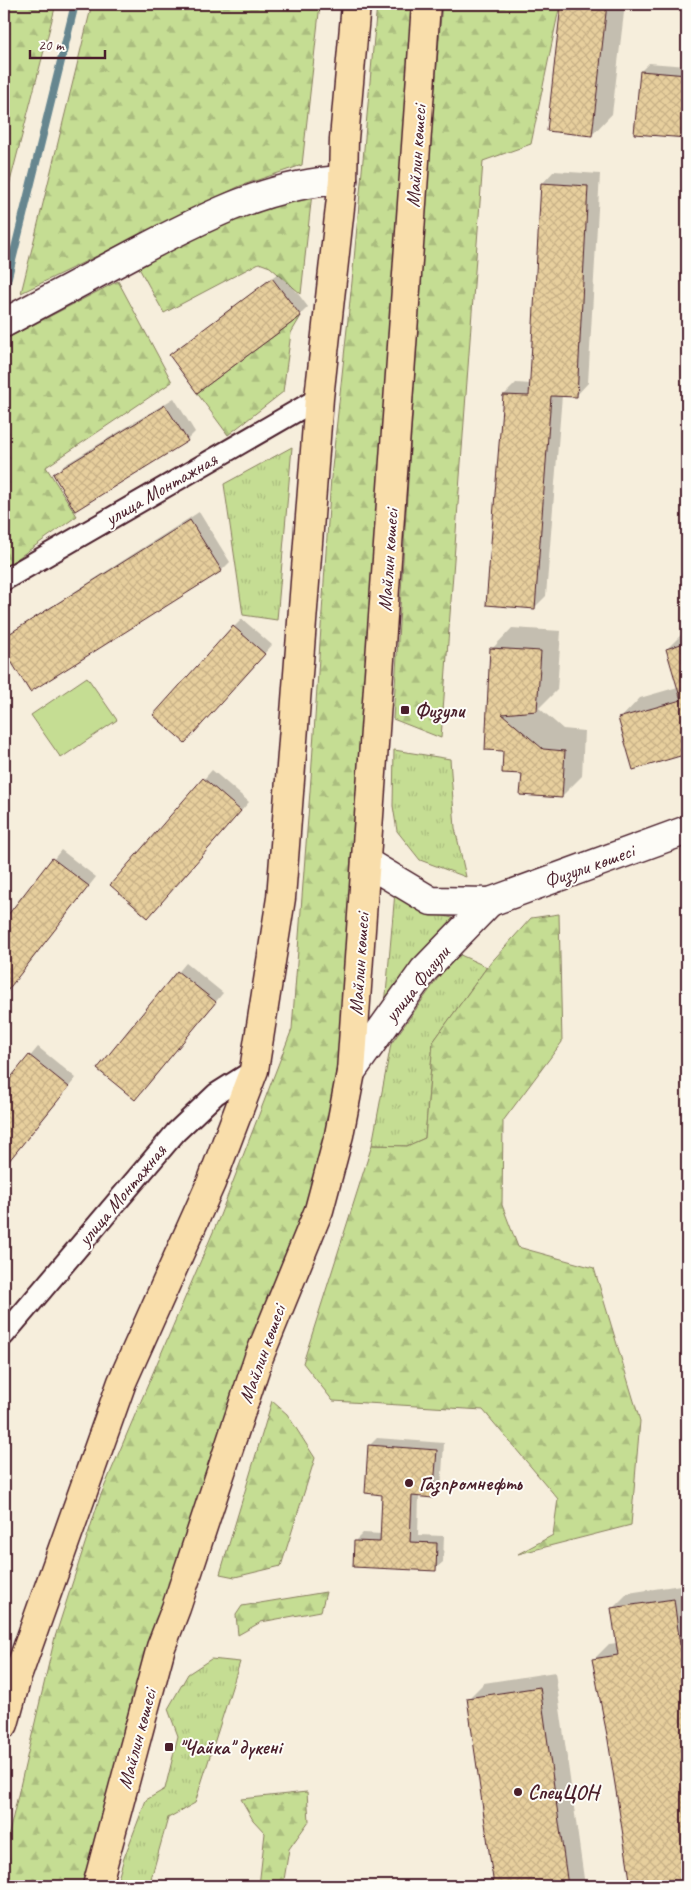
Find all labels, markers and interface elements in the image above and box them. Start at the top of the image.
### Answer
scale bar [30,28,105,60]
text: 20 m [38,36,65,55]
street label: Майлин көшесі [400,102,432,208]
street label: улица Монтажная [100,447,222,532]
street label: Майлин көшесі [372,506,404,612]
place label: Физули [415,698,466,724]
marker: Физули [399,704,411,716]
street label: Физули көшесі [541,837,640,895]
street label: Майлин көшесі [343,910,375,1016]
street label: улица Физули [378,940,456,1028]
street label: улица Монтажная [72,1138,172,1252]
street label: Майлин көшесі [233,1299,292,1407]
place label: Газпромнефть [419,1471,524,1497]
marker: Газпромнефть [403,1477,415,1489]
street label: Майлин көшесі [112,1684,163,1792]
place label: "Чайка" дүкені [179,1735,284,1760]
marker: "Чайка" дүкені [163,1741,175,1753]
place label: СпецЦОН [528,1780,602,1805]
marker: СпецЦОН [512,1786,524,1798]

